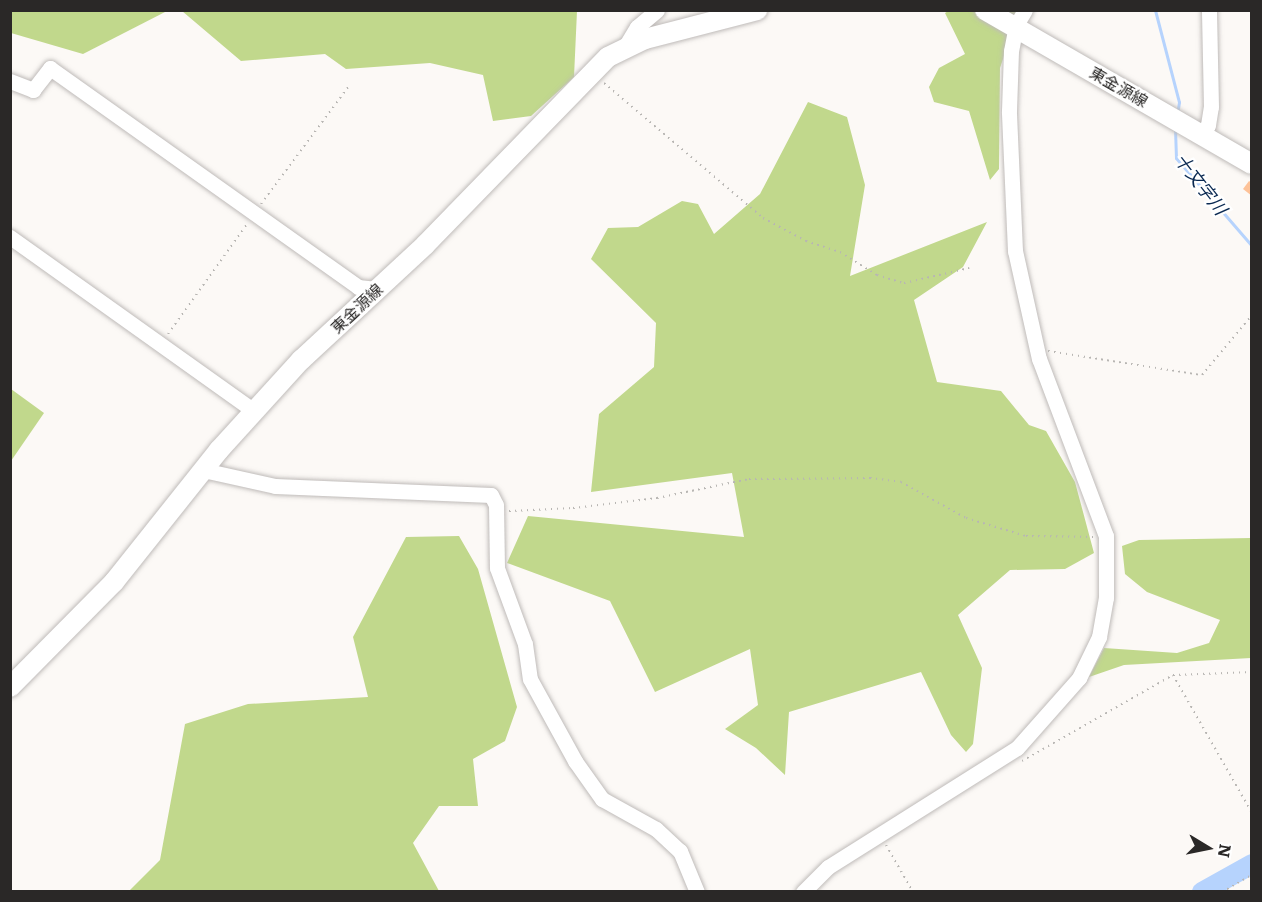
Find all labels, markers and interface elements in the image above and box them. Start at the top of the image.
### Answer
street label: 東金源線 [1086,62,1152,110]
water label: 十文字川 [1170,149,1232,219]
street label: 東金源線 [326,279,386,337]
north arrow [1178,818,1238,878]
text: N [1213,842,1239,860]

